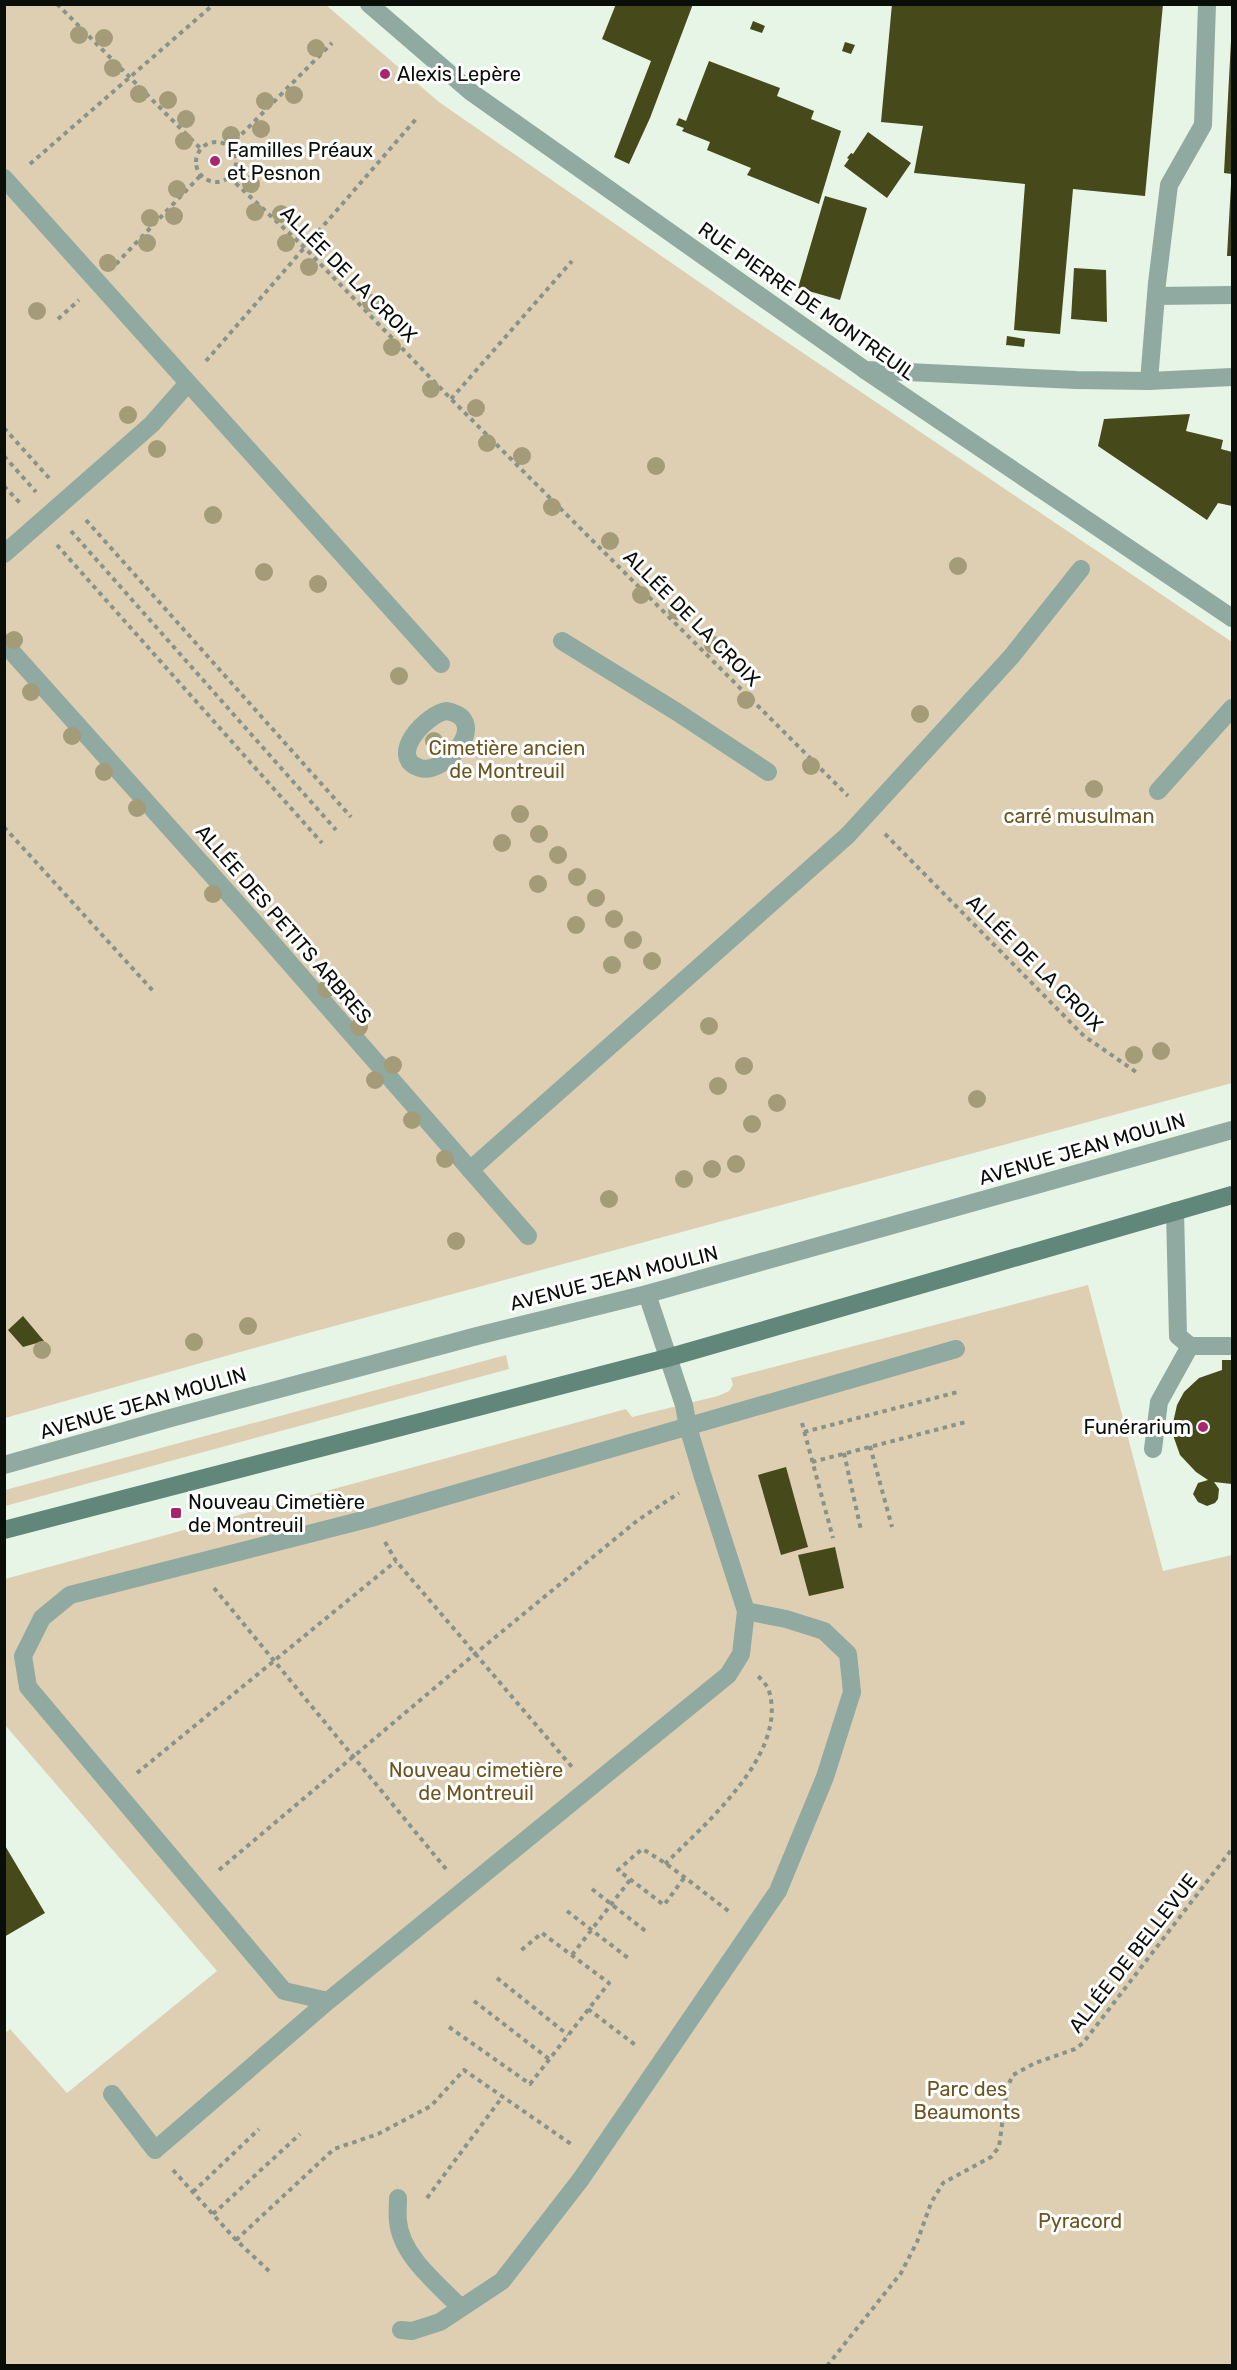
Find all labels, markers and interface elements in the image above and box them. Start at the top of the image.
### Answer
place label: Alexis Lepère [397,62,521,86]
marker: Alexis Lepère [378,67,392,81]
place label: Familles Préaux et Pesnon [227,138,373,185]
marker: Familles Préaux et Pesnon [208,154,222,168]
street label: ALLÉE DE LA CROIX [276,201,422,347]
street label: RUE PIERRE DE MONTREUIL [694,217,920,385]
street label: ALLÉE DE LA CROIX [619,545,765,691]
park label: Cimetière ancien de Montreuil [429,736,585,783]
park label: carré musulman [1003,804,1155,828]
street label: ALLÉE DES PETITS ARBRES [191,819,377,1029]
street label: ALLÉE DE LA CROIX [962,890,1108,1036]
street label: AVENUE JEAN MOULIN [976,1108,1188,1190]
street label: AVENUE JEAN MOULIN [507,1241,721,1315]
street label: AVENUE JEAN MOULIN [37,1362,249,1444]
place label: Funérarium [1083,1415,1191,1439]
marker: Funérarium [1196,1420,1210,1434]
place label: Nouveau Cimetière de Montreuil [188,1490,365,1537]
marker: Nouveau Cimetière de Montreuil [169,1506,183,1520]
park label: Nouveau cimetière de Montreuil [389,1758,563,1805]
street label: ALLÉE DE BELLEVUE [1063,1869,1203,2037]
park label: Parc des Beaumonts [914,2077,1020,2124]
park label: Pyracord [1038,2209,1122,2233]

